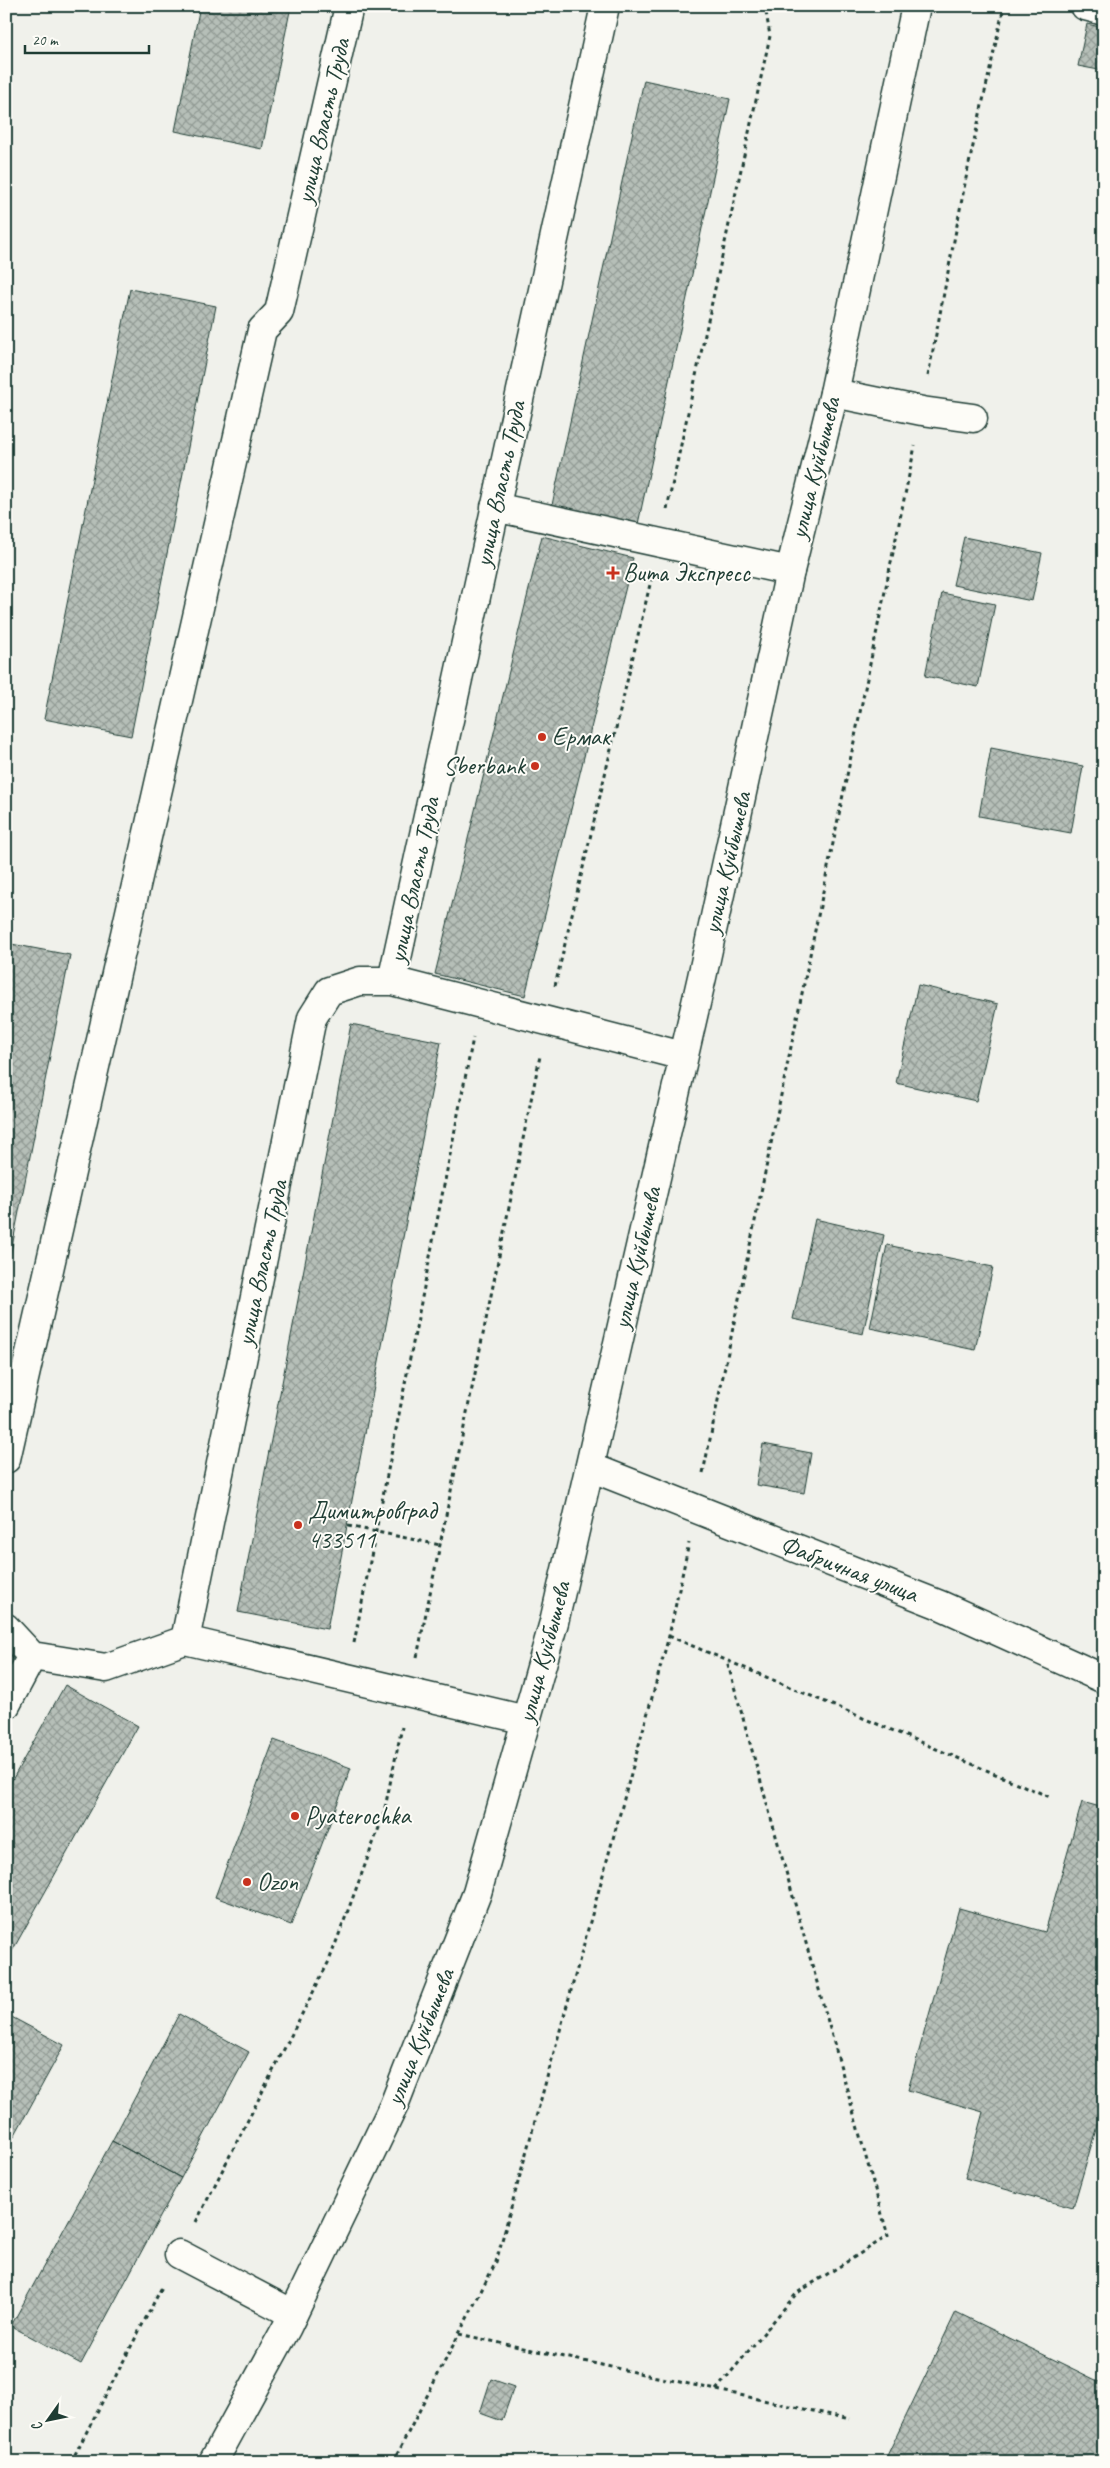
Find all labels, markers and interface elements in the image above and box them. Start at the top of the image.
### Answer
scale bar [25,22,149,54]
text: 20 m [32,31,59,50]
street label: улица Власть Труда [288,33,358,209]
street label: улица Куйбышева [781,392,849,544]
street label: улица Власть Труда [466,396,534,572]
place label: Вита Экспресс [623,557,751,589]
marker: Вита Экспресс [607,567,619,579]
place label: Ермак [552,721,612,753]
marker: Ермак [536,731,548,743]
place label: Sberbank [443,750,527,782]
marker: Sberbank [529,760,541,772]
street label: улица Куйбышева [695,787,759,939]
street label: улица Власть Труда [380,792,448,968]
street label: улица Власть Труда [228,1175,296,1351]
street label: улица Куйбышева [605,1182,669,1334]
place label: Димитровград 433511 [308,1495,438,1556]
marker: Димитровград 433511 [292,1519,304,1531]
street label: Фабричная улица [776,1528,924,1611]
street label: улица Куйбышева [509,1576,579,1728]
place label: Pyaterochka [305,1800,412,1832]
marker: Pyaterochka [289,1810,301,1822]
place label: Ozon [257,1866,299,1898]
marker: Ozon [241,1876,253,1888]
street label: улица Куйбышева [377,1962,463,2112]
north arrow [22,2396,72,2446]
text: С [27,2418,47,2434]

